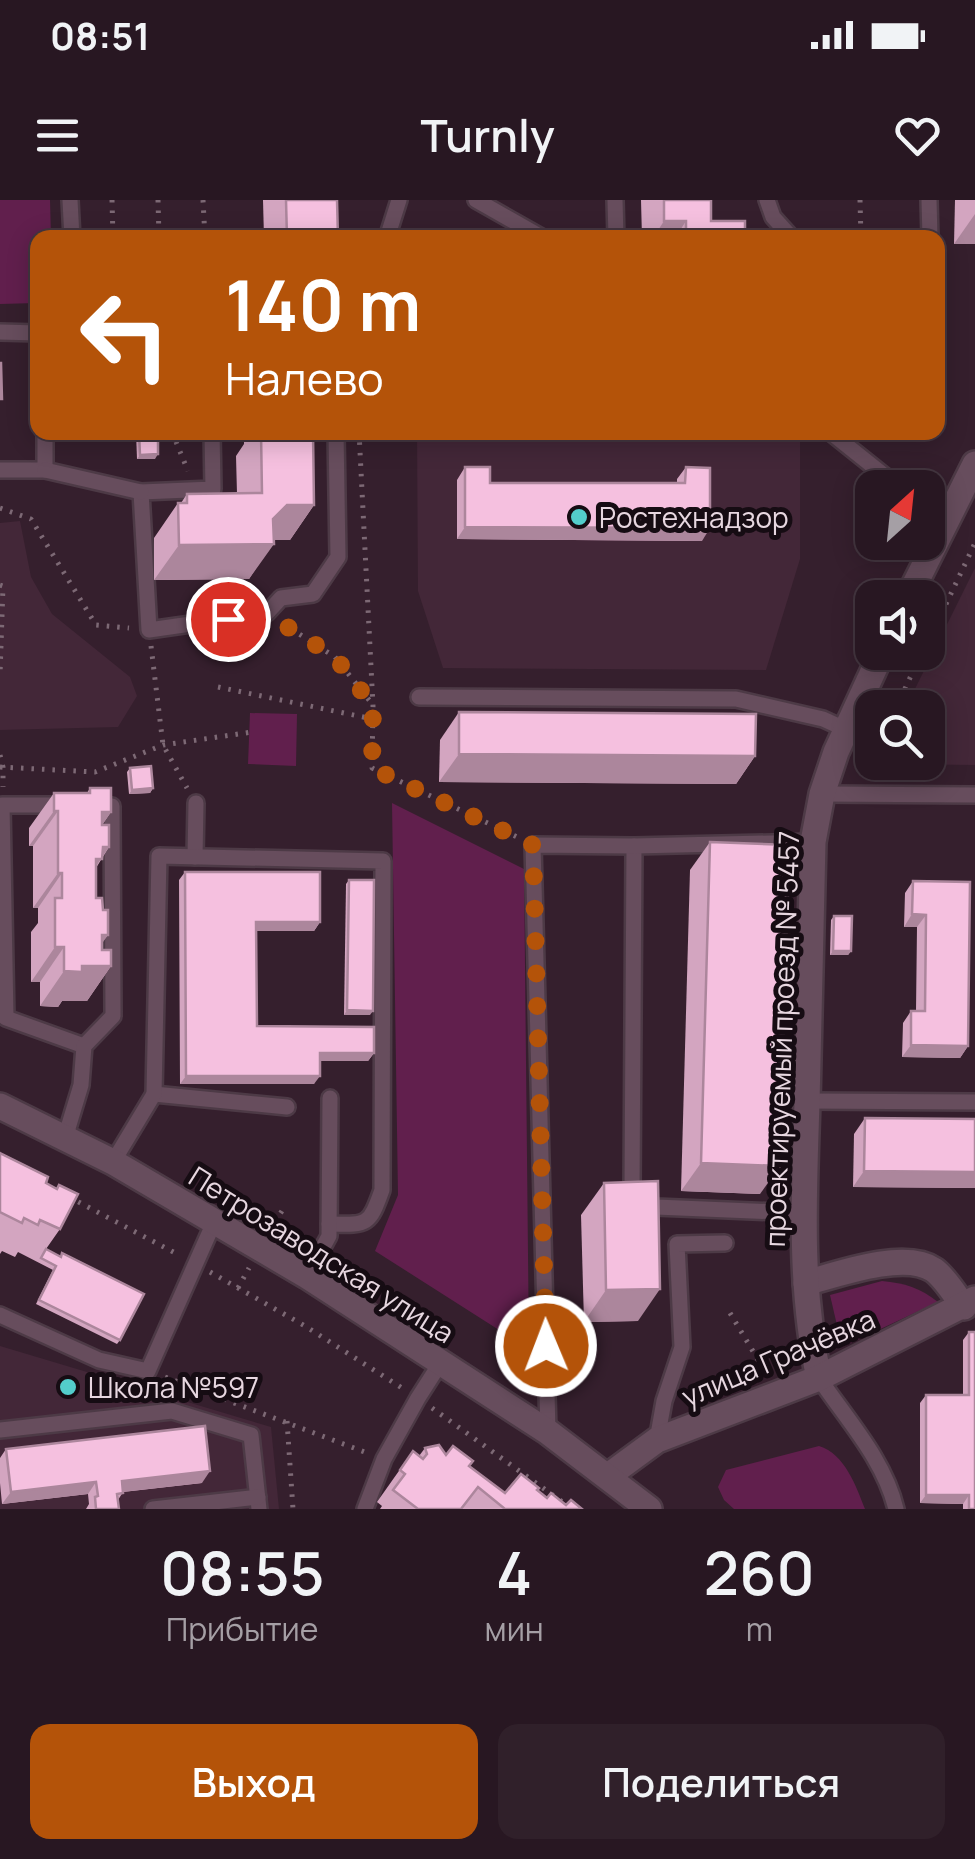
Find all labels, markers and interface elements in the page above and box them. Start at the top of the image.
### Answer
text: 08:51 [50,9,150,61]
text: Turnly [420,104,555,166]
icon: menu [30,108,85,163]
icon: heart [890,108,945,163]
text: 140 m [225,256,421,352]
icon: left [60,270,190,400]
text: Налево [225,347,384,409]
north arrow [855,470,945,560]
map controls [855,470,945,780]
place label: Ростехнадзор [599,498,789,536]
marker: Ростехнадзор [568,506,590,528]
pin [186,577,271,662]
button: sound [855,580,945,670]
icon: arrive [201,592,256,647]
button: search [855,690,945,780]
street label: проектируемый проезд № 5457 [755,830,807,1248]
street label: Петрозаводская улица [182,1157,462,1351]
position arrow [494,1294,598,1398]
street label: улица Грачёвка [676,1299,880,1415]
place label: Школа №597 [88,1368,259,1406]
marker: Школа №597 [57,1376,79,1398]
text: 08:55 [160,1531,324,1613]
text: 4 [496,1531,532,1613]
text: 260 [704,1531,815,1613]
text: Прибытие [166,1607,319,1651]
text: мин [485,1607,544,1651]
text: m [746,1607,773,1651]
button: Выход [30,1724,478,1839]
button: Поделиться [498,1724,945,1839]

